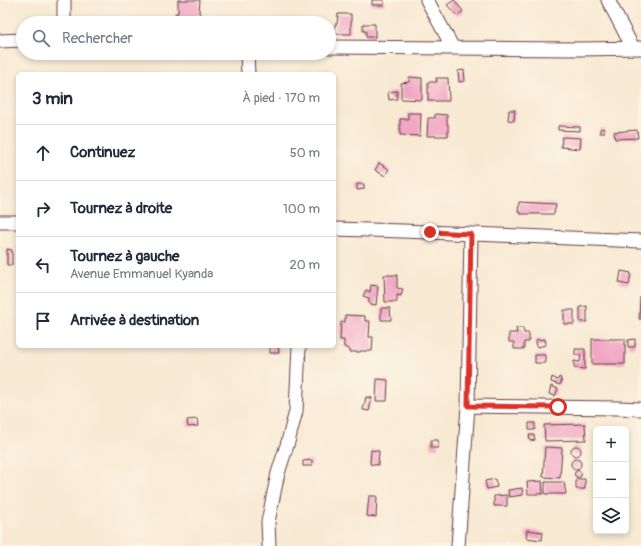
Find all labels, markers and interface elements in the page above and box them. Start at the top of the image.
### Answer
search box [16,16,336,60]
icon: search [30,27,52,49]
text: Rechercher [62,29,133,48]
text: 3 min [32,88,73,109]
text: À pied · 170 m [242,90,320,106]
icon: ahead [32,142,54,164]
text: Continuez [70,143,135,162]
text: 50 m [290,145,320,161]
icon: right [32,198,54,220]
text: Tournez à droite [70,199,172,218]
text: 100 m [283,201,320,217]
route end [421,223,439,241]
text: Tournez à gauche [70,247,180,266]
icon: left [32,254,54,276]
text: 20 m [289,257,320,273]
text: Avenue Emmanuel Kyanda [70,266,213,282]
icon: arrive [32,310,54,332]
text: Arrivée à destination [70,311,199,330]
route start [549,398,567,416]
map controls [593,426,629,534]
button: + [593,426,629,462]
button: − [593,462,629,498]
button: layers [593,498,629,534]

